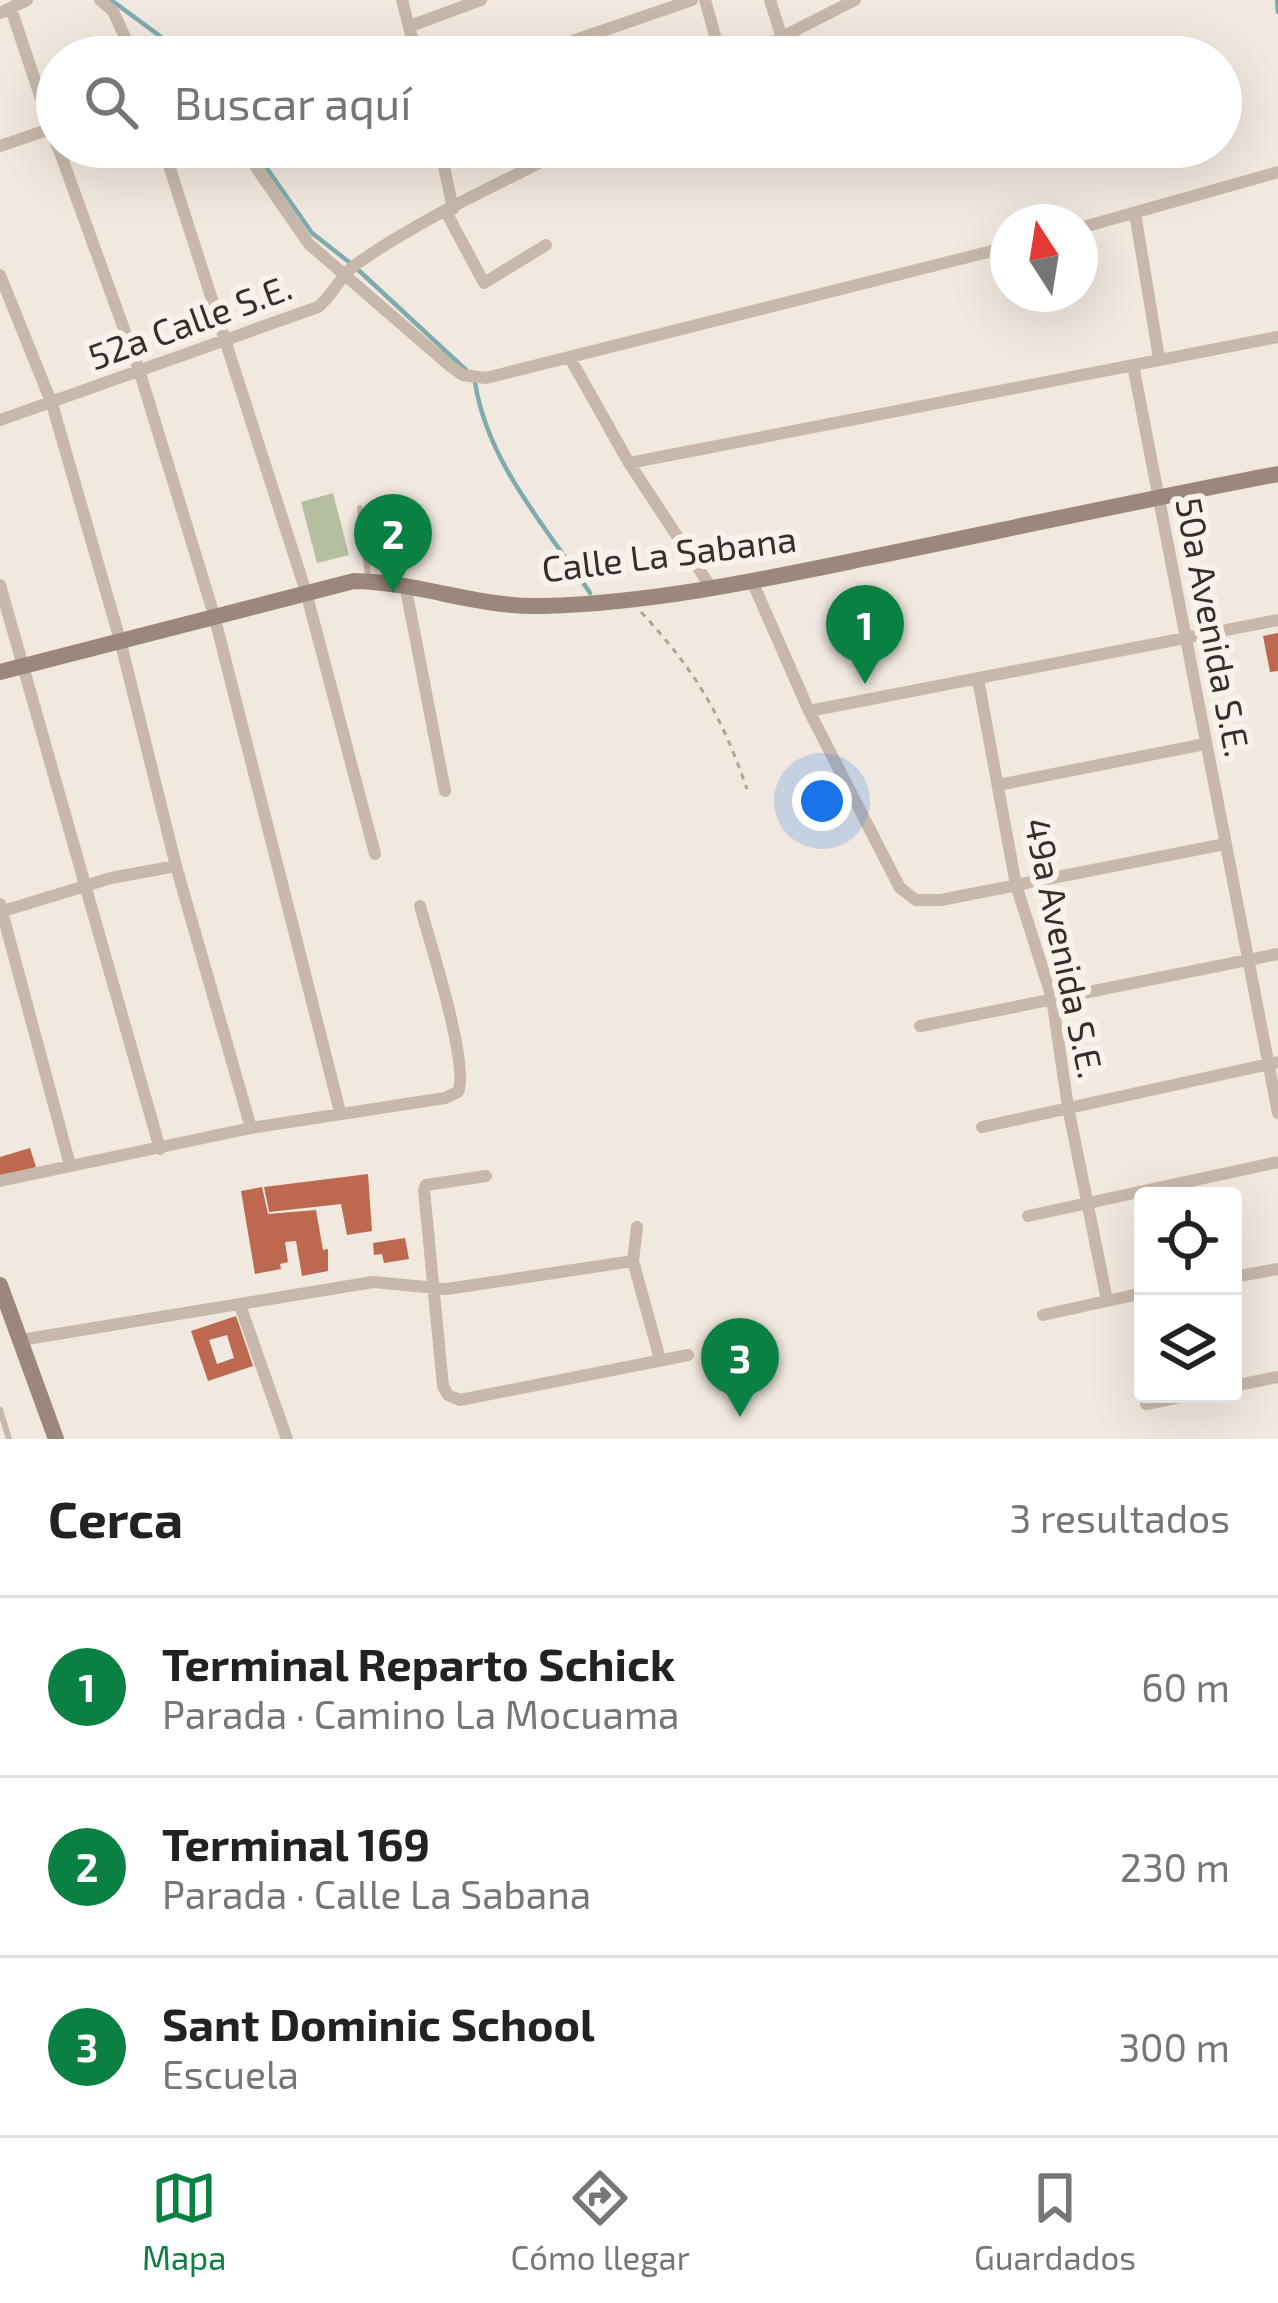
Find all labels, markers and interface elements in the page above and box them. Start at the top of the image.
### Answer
search box [36,36,1242,168]
icon: search [78,69,144,135]
text: Buscar aquí [174,75,411,129]
north arrow [990,204,1098,312]
street label: 52a Calle S.E. [82,264,297,377]
pin: 2 [354,494,432,593]
street label: 50a Avenida S.E. [1168,494,1261,760]
street label: Calle La Sabana [539,516,799,589]
pin: 1 [826,585,904,684]
your location [792,771,852,831]
street label: 49a Avenida S.E. [1017,814,1114,1082]
map controls [1134,1187,1242,1403]
button: locate [1134,1187,1242,1295]
button: layers [1134,1295,1242,1403]
pin: 3 [701,1318,779,1417]
text: Cerca [48,1487,183,1548]
text: 3 resultados [1010,1494,1230,1541]
text: Terminal Reparto Schick [162,1636,675,1690]
text: 1 [79,1663,95,1710]
text: 60 m [1141,1663,1230,1710]
text: Parada · Camino La Mocuama [162,1690,679,1737]
text: Terminal 169 [162,1816,430,1870]
text: 2 [76,1843,98,1890]
text: 230 m [1120,1843,1230,1890]
text: Parada · Calle La Sabana [162,1870,591,1917]
text: Sant Dominic School [162,1996,595,2050]
text: 3 [76,2023,98,2070]
text: 300 m [1118,2023,1230,2070]
text: Escuela [162,2050,299,2097]
tab: Mapa [142,2165,226,2277]
tab: Cómo llegar [510,2165,690,2277]
tab: Guardados [974,2165,1136,2277]

